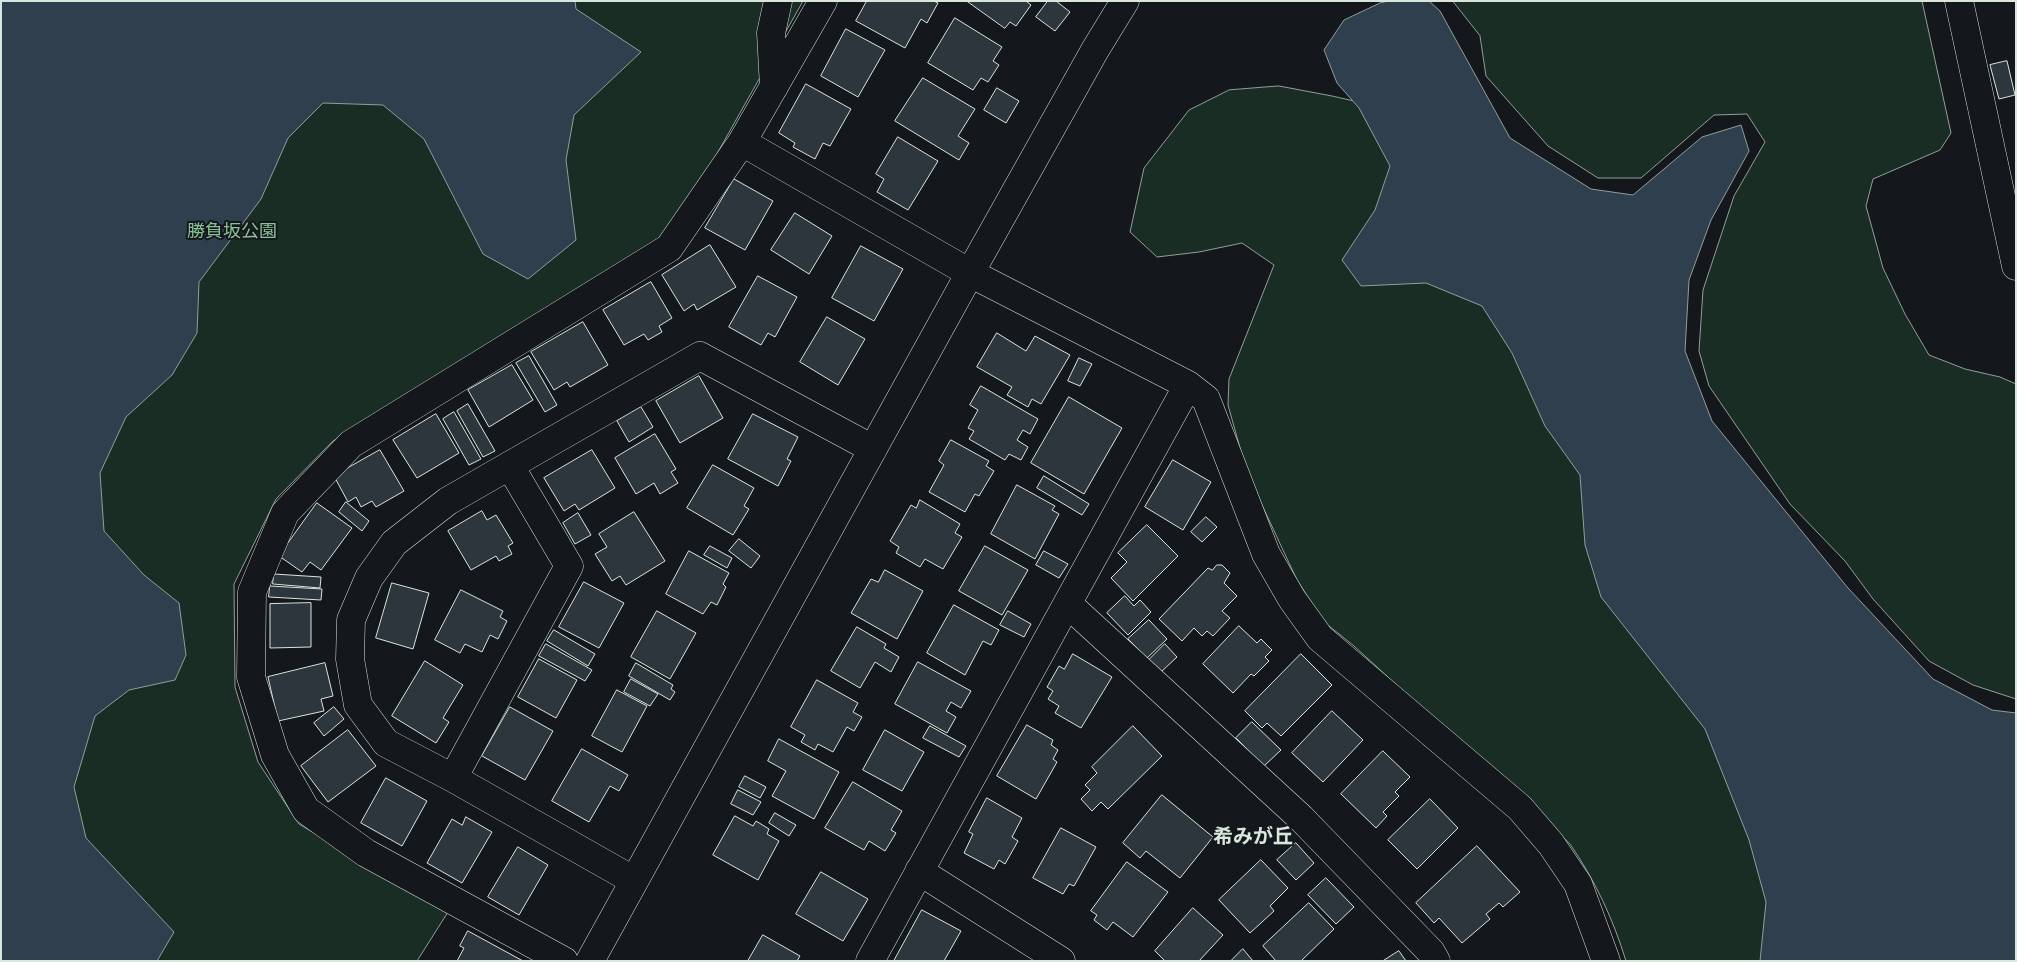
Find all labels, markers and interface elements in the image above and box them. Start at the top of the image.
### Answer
park label: 勝負坂公園 [187,221,277,243]
district label: 希みが丘 [1213,826,1293,850]

